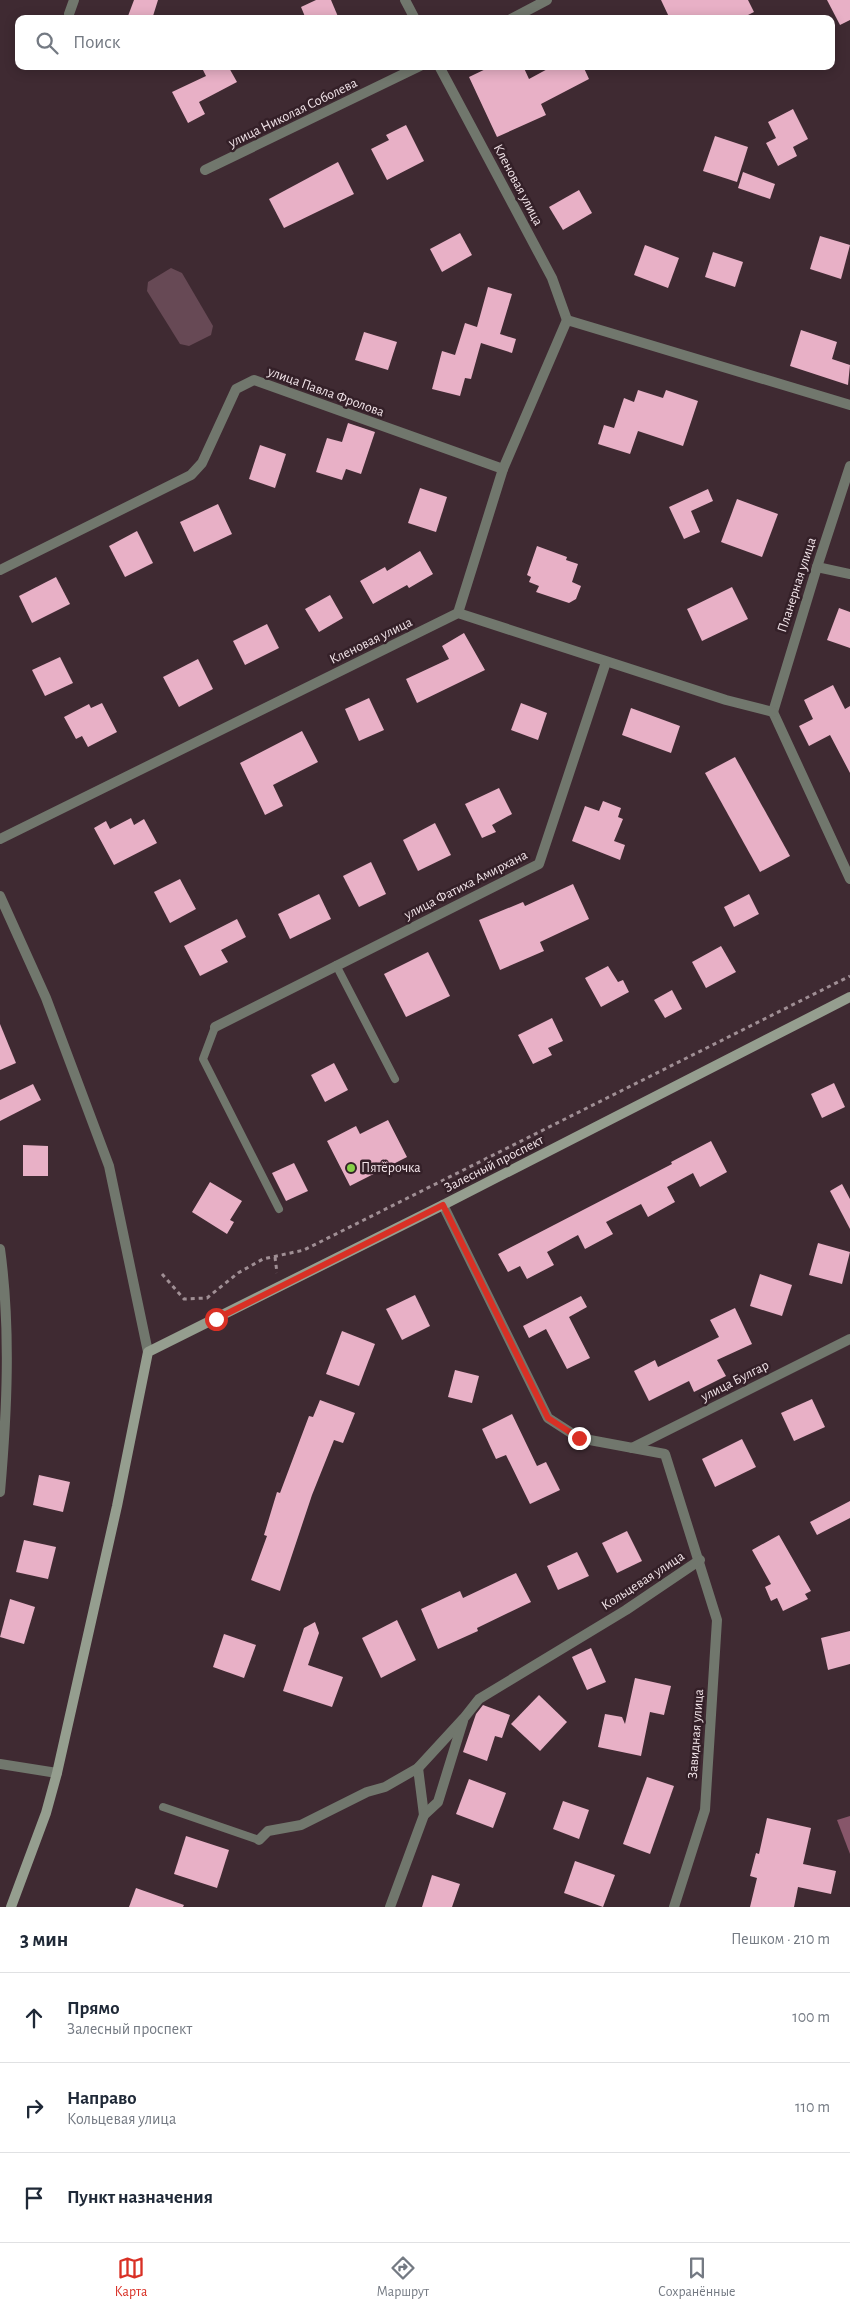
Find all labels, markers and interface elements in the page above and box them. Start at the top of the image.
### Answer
search box [15,15,835,70]
icon: search [33,29,61,57]
text: Поиск [73,33,120,52]
street label: улица Николая Соболева [226,76,360,151]
street label: Кленовая улица [491,142,546,229]
street label: улица Павла Фролова [265,364,387,420]
street label: Планерная улица [775,535,819,634]
street label: Кленовая улица [327,615,415,667]
street label: улица Фатиха Амирхана [401,848,530,923]
street label: Залесный проспект [442,1132,547,1195]
place label: Пятёрочка [361,1161,421,1175]
marker: Пятёрочка [345,1162,357,1174]
route start [205,1308,228,1331]
street label: улица Булгар [698,1358,771,1405]
route end [568,1427,591,1450]
street label: Кольцевая улица [599,1549,687,1613]
street label: Завидная улица [686,1688,706,1779]
text: 3 мин [20,1929,68,1950]
text: Пешком · 210 m [731,1931,830,1947]
text: Прямо [67,1999,120,2018]
icon: ahead [20,2004,48,2032]
text: 100 m [792,2009,830,2025]
text: Залесный проспект [67,2021,192,2037]
text: Направо [67,2089,137,2108]
icon: right [20,2094,48,2122]
text: 110 m [795,2099,830,2115]
text: Кольцевая улица [67,2111,176,2127]
icon: arrive [20,2184,48,2212]
text: Пункт назначения [67,2188,213,2207]
tab: Карта [115,2254,147,2301]
tab: Маршрут [376,2254,429,2301]
tab: Сохранённые [658,2254,735,2301]

